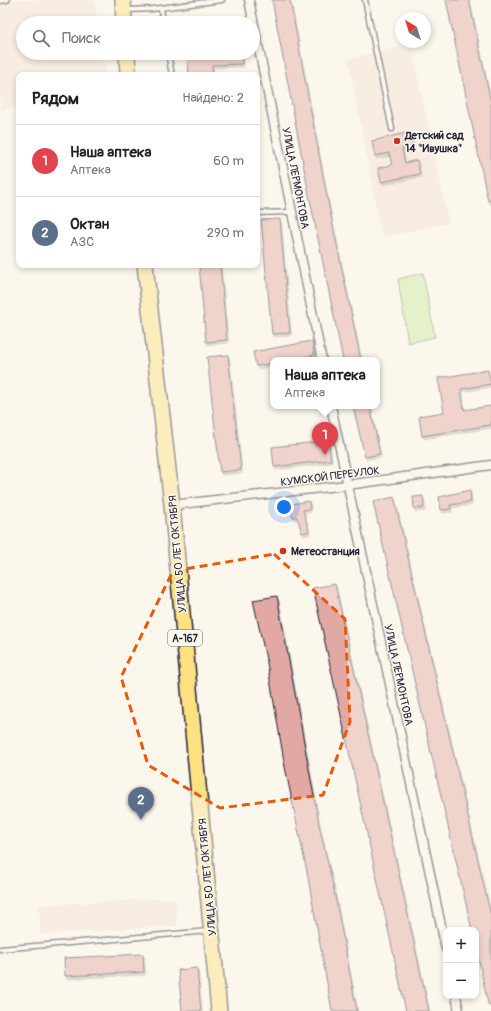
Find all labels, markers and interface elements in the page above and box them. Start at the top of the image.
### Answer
north arrow [395,12,431,48]
search box [16,16,260,60]
icon: search [30,27,52,49]
text: Поиск [62,29,101,48]
text: Рядом [32,88,79,109]
text: Найдено: 2 [182,90,244,106]
street label: УЛИЦА ЛЕРМОНТОВА [279,126,312,230]
place label: Детский сад 14 "Ивушка" [404,129,464,155]
marker: Детский сад 14 "Ивушка" [392,136,402,146]
text: Наша аптека [70,143,152,162]
text: 1 [42,153,48,169]
text: 60 m [213,153,244,169]
text: Аптека [70,162,111,178]
text: Октан [70,215,109,234]
text: 2 [41,225,49,241]
text: 290 m [207,225,244,241]
text: АЗС [70,234,94,250]
popup [270,357,380,409]
text: Наша аптека [284,366,366,385]
text: Аптека [284,385,325,401]
pin: 1 [312,422,338,455]
street label: КУМСКОЙ ПЕРЕУЛОК [280,464,380,489]
street label: УЛИЦА 50 ЛЕТ ОКТЯБРЯ [166,495,189,613]
your location [274,497,294,517]
place label: Метеостанция [291,545,360,558]
marker: Метеостанция [278,546,288,556]
street label: УЛИЦА ЛЕРМОНТОВА [381,623,416,727]
road number: А-167 [168,630,202,646]
pin: 2 [128,787,154,820]
street label: УЛИЦА 50 ЛЕТ ОКТЯБРЯ [196,818,219,936]
map controls [443,927,479,999]
button: + [443,927,479,963]
button: − [443,963,479,999]

